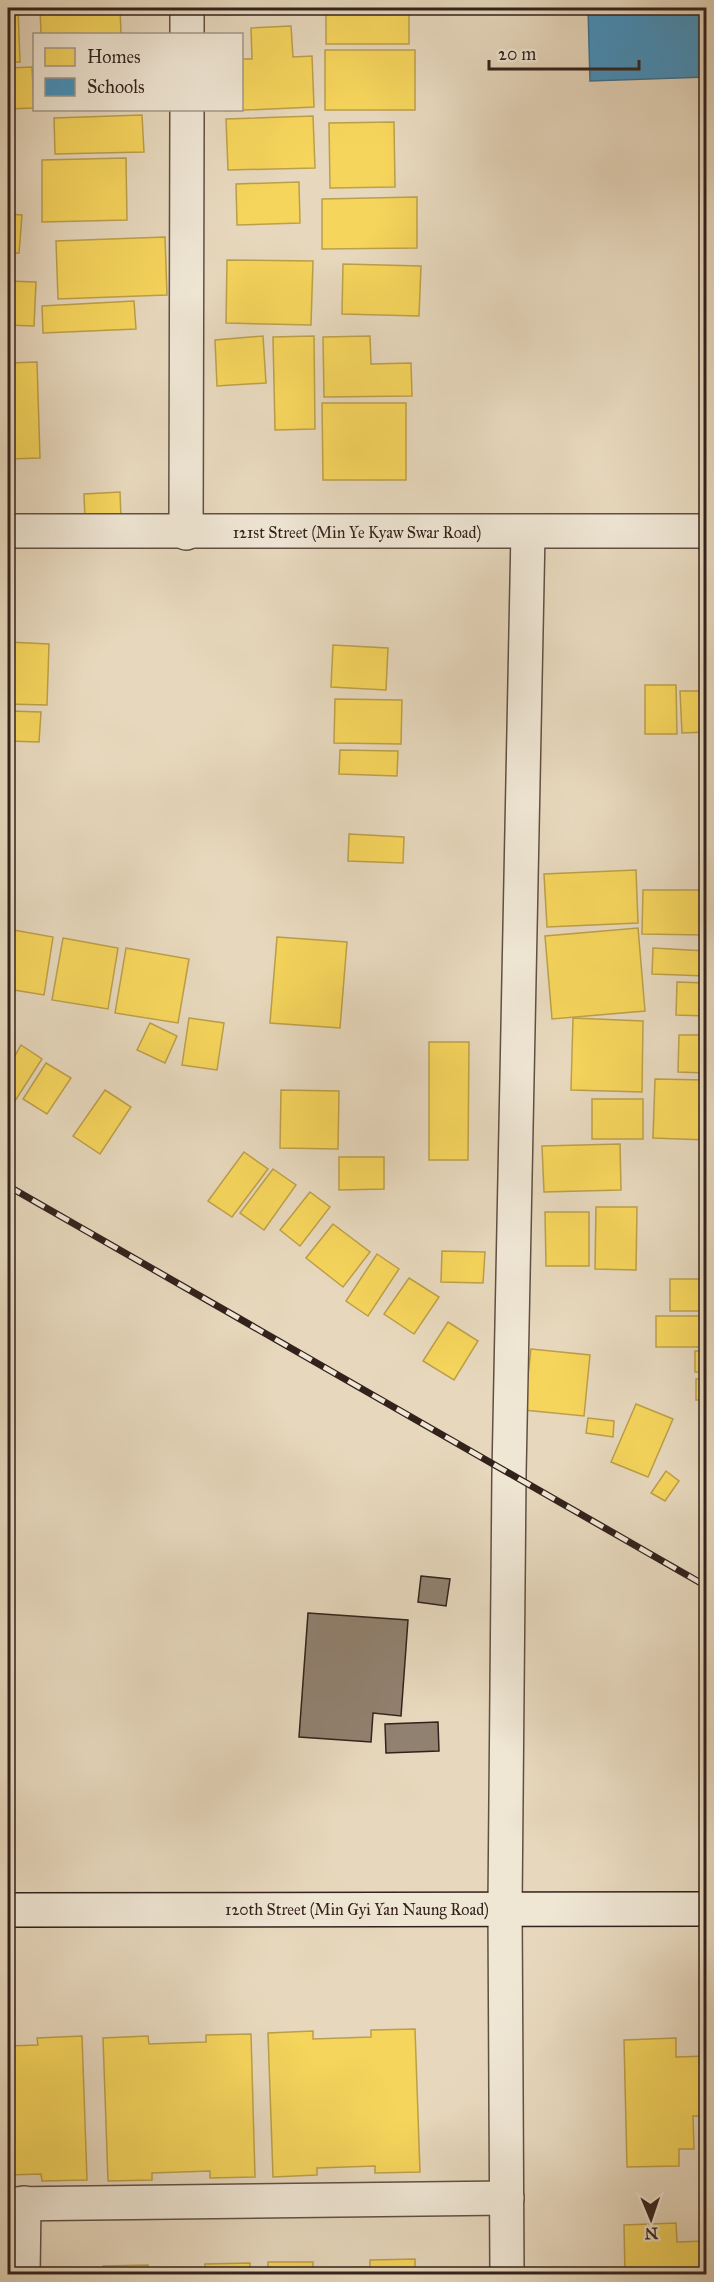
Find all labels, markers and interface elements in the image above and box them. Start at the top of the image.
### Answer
legend [33,33,243,111]
scale bar [489,33,639,71]
text: 20 m [498,43,536,65]
text: Homes [87,46,141,68]
text: Schools [87,76,145,98]
street label: 121st Street (Min Ye Kyaw Swar Road) [233,523,481,543]
street label: 120th Street (Min Gyi Yan Naung Road) [225,1900,489,1920]
north arrow [621,2189,681,2249]
text: N [644,2224,659,2243]

